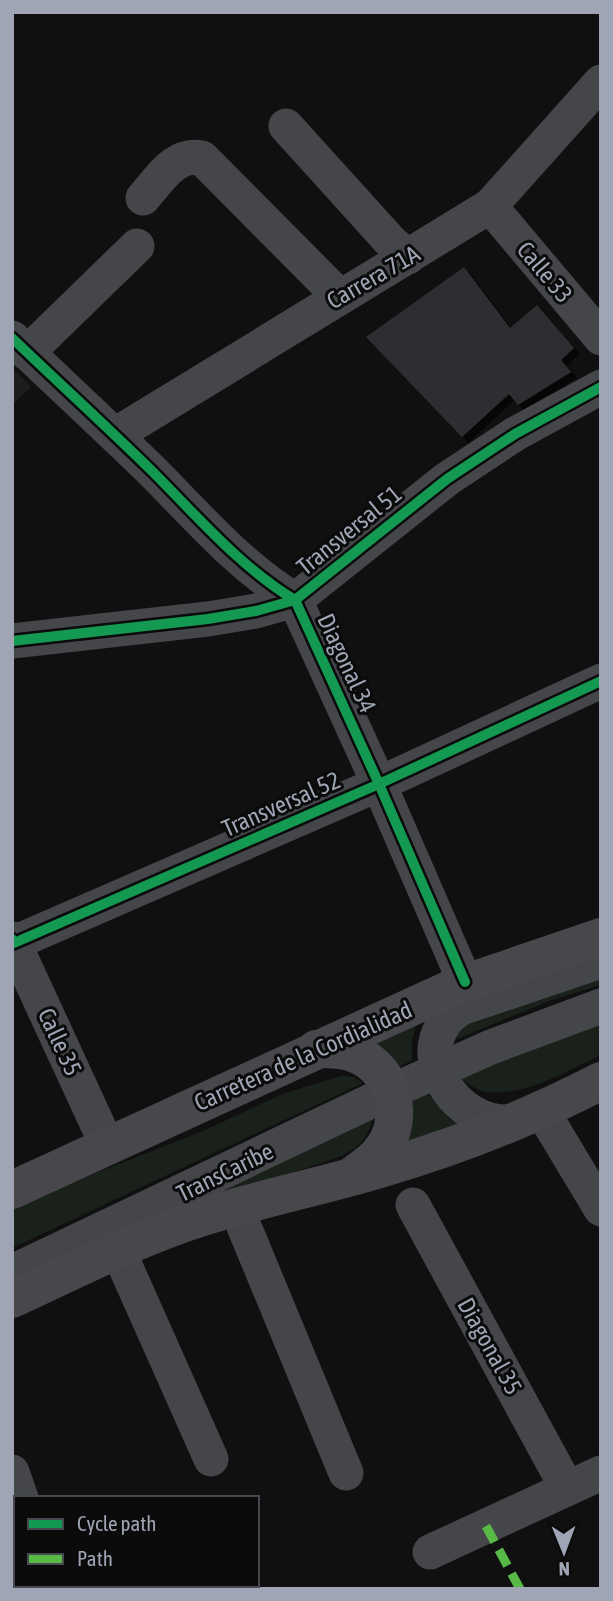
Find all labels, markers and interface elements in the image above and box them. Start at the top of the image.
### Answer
street label: Calle 33 [512,236,578,308]
street label: Carrera 71A [322,240,424,314]
street label: Transversal 51 [291,480,407,580]
street label: Diagonal 34 [312,609,382,717]
street label: Transversal 52 [218,766,344,842]
street label: Carretera de la Cordialidad [190,996,416,1116]
street label: Calle 35 [33,1004,87,1080]
street label: TransCaribe [172,1137,278,1207]
street label: Diagonal 35 [452,1293,528,1399]
legend [14,1496,259,1587]
text: Cycle path [77,1511,156,1535]
north arrow [529,1517,599,1587]
text: Path [77,1546,113,1570]
text: N [558,1558,570,1580]

